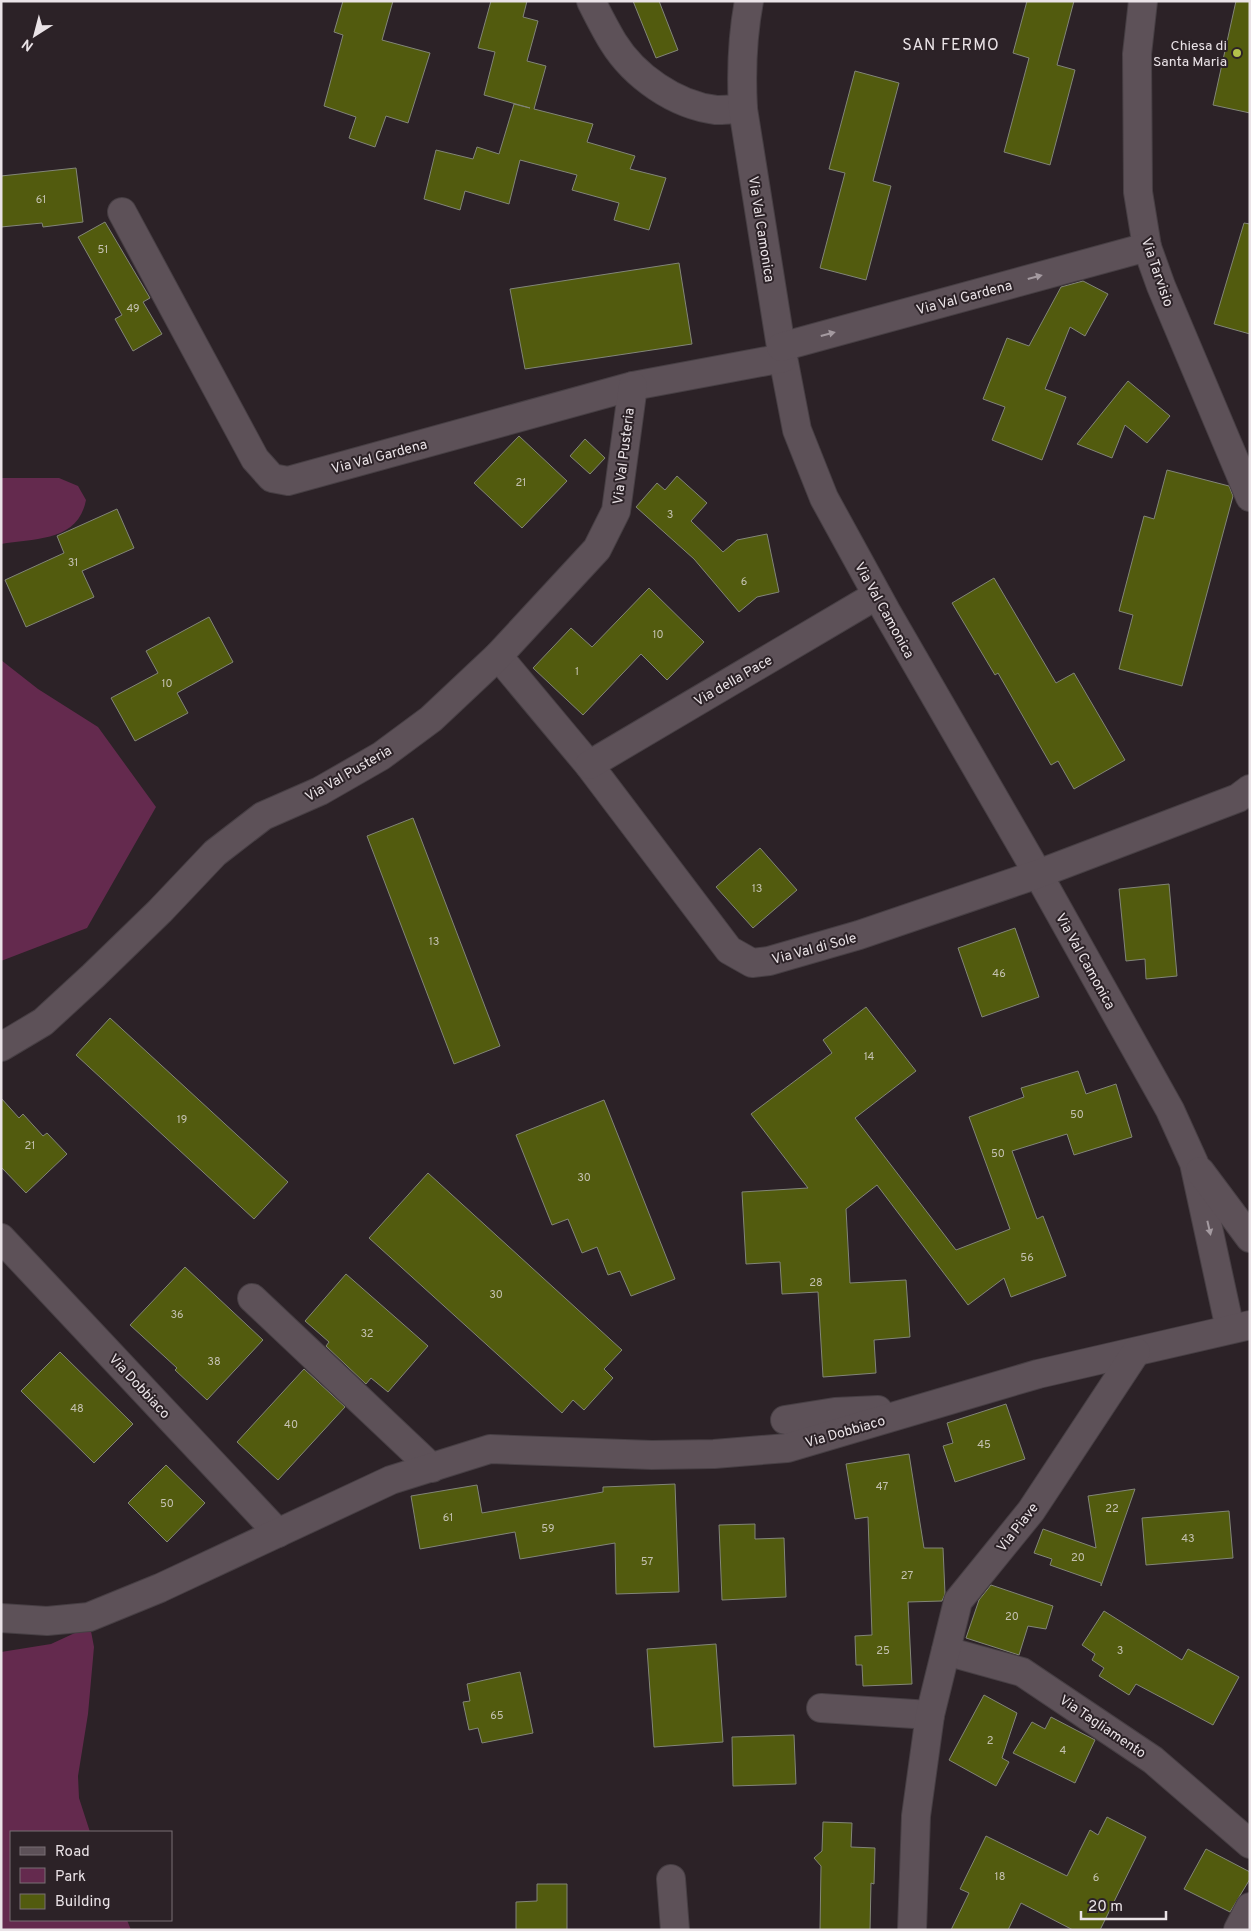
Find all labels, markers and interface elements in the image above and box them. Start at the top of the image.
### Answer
north arrow [10,10,60,60]
text: N [19,34,37,54]
district label: SAN FERMO [902,36,1000,56]
place label: Chiesa di Santa Maria [1153,38,1227,71]
marker: Chiesa di Santa Maria [1231,47,1243,59]
street label: Via Val Camonica [744,175,777,284]
house number: 61 [36,193,46,207]
street label: Via Tarvisio [1137,236,1176,309]
house number: 51 [98,243,108,257]
one-way arrow [1028,273,1043,281]
street label: Via Val Gardena [915,278,1014,319]
house number: 49 [126,302,140,316]
one-way arrow [820,330,835,338]
street label: Via Val Pusteria [610,407,639,506]
street label: Via Val Gardena [330,437,429,478]
house number: 21 [516,476,526,490]
house number: 3 [667,508,673,522]
house number: 31 [68,556,78,570]
street label: Via Val Camonica [850,560,917,662]
house number: 6 [741,575,747,589]
house number: 10 [652,628,664,642]
street label: Via della Pace [692,652,776,711]
house number: 1 [575,665,579,679]
house number: 10 [161,677,173,691]
street label: Via Val Pusteria [302,743,395,806]
house number: 13 [752,882,762,896]
street label: Via Val Camonica [1051,911,1118,1013]
street label: Via Val di Sole [770,930,859,969]
house number: 13 [429,935,439,949]
house number: 46 [992,967,1006,981]
house number: 14 [864,1050,875,1064]
house number: 50 [1070,1108,1084,1122]
house number: 19 [177,1113,187,1127]
house number: 21 [25,1139,35,1153]
house number: 50 [991,1147,1005,1161]
house number: 30 [577,1171,591,1185]
one-way arrow [1205,1221,1213,1236]
house number: 56 [1020,1251,1034,1265]
house number: 28 [809,1276,823,1290]
house number: 30 [489,1288,503,1302]
house number: 36 [170,1308,184,1322]
house number: 32 [360,1327,374,1341]
street label: Via Dobbiaco [105,1351,173,1423]
house number: 38 [207,1355,221,1369]
house number: 48 [70,1402,84,1416]
street label: Via Dobbiaco [803,1413,888,1452]
house number: 40 [284,1418,298,1432]
house number: 45 [977,1438,991,1452]
house number: 47 [876,1480,888,1494]
house number: 50 [160,1497,174,1511]
street label: Via Piave [994,1500,1043,1556]
house number: 22 [1105,1502,1119,1516]
house number: 61 [443,1511,453,1525]
house number: 59 [541,1522,555,1536]
house number: 43 [1181,1532,1195,1546]
house number: 20 [1071,1551,1085,1565]
house number: 57 [641,1555,653,1569]
house number: 27 [901,1569,913,1583]
house number: 20 [1005,1610,1019,1624]
house number: 25 [876,1644,890,1658]
house number: 3 [1117,1644,1123,1658]
street label: Via Tagliamento [1056,1692,1149,1763]
house number: 65 [490,1709,504,1723]
house number: 2 [987,1734,993,1748]
house number: 4 [1060,1744,1067,1758]
legend [10,1831,172,1921]
text: Road [55,1843,90,1862]
text: Park [55,1868,86,1887]
house number: 18 [995,1870,1005,1884]
house number: 6 [1093,1871,1099,1885]
scale bar [1081,1888,1166,1920]
text: Building [55,1893,110,1912]
text: 20 m [1088,1898,1123,1917]

